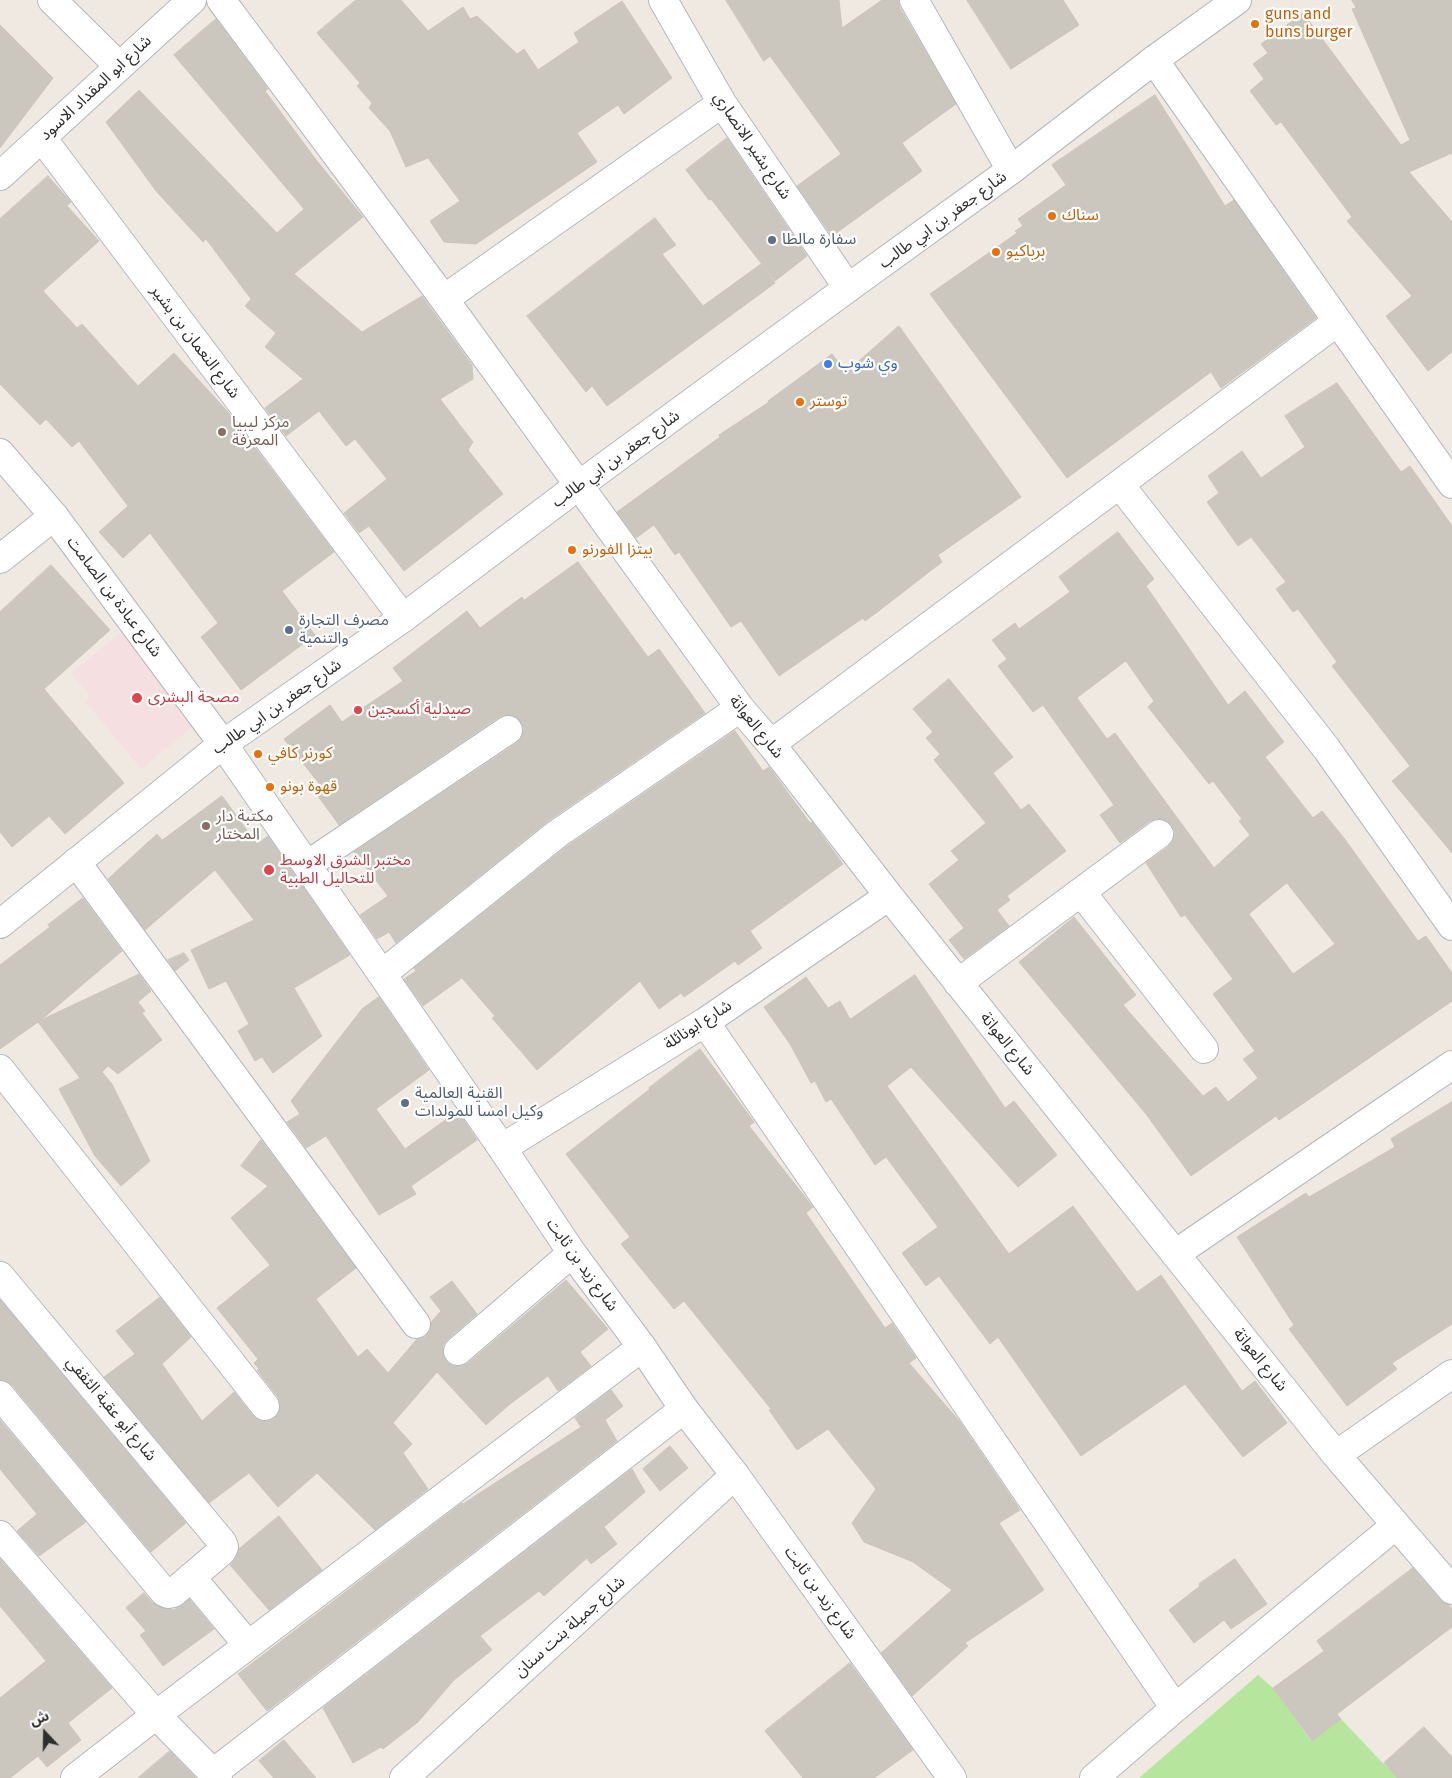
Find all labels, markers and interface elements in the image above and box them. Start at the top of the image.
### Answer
place label: guns and buns burger [1265,5,1353,43]
marker: guns and buns burger [1249,18,1261,30]
street label: شارع ابو المقداد الاسود [36,31,156,145]
street label: شارع بشير الانصاري [709,89,795,203]
street label: شارع جعفر بن ابي طالب [875,167,1011,273]
place label: سناك [1062,206,1099,226]
marker: سناك [1046,210,1058,222]
place label: سفارة مالطا [782,230,856,250]
marker: سفارة مالطا [766,234,778,246]
place label: برباكيو [1006,242,1045,262]
marker: برباكيو [990,246,1002,258]
street label: شارع النعمان بن بشير [146,282,244,402]
place label: وي شوب [838,354,898,374]
marker: وي شوب [822,358,834,370]
place label: توستر [810,392,847,412]
marker: توستر [794,396,806,408]
street label: شارع جعفر بن ابي طالب [548,406,684,512]
place label: مركز ليبيا المعرفة [232,413,290,451]
marker: مركز ليبيا المعرفة [216,426,228,438]
street label: شارع عبادة بن الصامت [62,533,166,661]
place label: بيتزا الفورنو [582,540,653,560]
marker: بيتزا الفورنو [566,544,578,556]
place label: مصرف التجارة والتنمية [299,611,389,649]
marker: مصرف التجارة والتنمية [283,624,295,636]
street label: شارع جعفر بن ابي طالب [209,655,345,759]
place label: مصحة البشرى [148,688,239,708]
marker: مصحة البشرى [130,691,144,705]
street label: شارع العواتة [725,692,787,762]
place label: صيدلية أكسجين [368,700,471,720]
marker: صيدلية أكسجين [352,704,364,716]
place label: كورنر كافي [268,744,333,764]
marker: كورنر كافي [252,748,264,760]
place label: قهوة بونو [280,777,337,797]
marker: قهوة بونو [264,781,276,793]
place label: مكتبة دار المختار [216,807,273,845]
marker: مكتبة دار المختار [200,820,212,832]
place label: مختبر الشرق الاوسط للتحاليل الطبية [280,851,411,889]
marker: مختبر الشرق الاوسط للتحاليل الطبية [262,863,276,877]
street label: شارع ابونائلة [661,996,735,1054]
street label: شارع العواتة [976,1009,1038,1079]
place label: القنية العالمية وكيل امسا للمولدات [415,1084,543,1122]
marker: القنية العالمية وكيل امسا للمولدات [399,1097,411,1109]
street label: شارع زيد بن ثابت [542,1215,622,1315]
street label: شارع العواتة [1229,1325,1291,1395]
street label: شارع أبو عقبة الثقفي [62,1353,160,1465]
street label: شارع زيد بن ثابت [780,1543,860,1643]
street label: شارع جميلة بنت سنان [511,1572,629,1682]
text: ش [27,1707,51,1730]
north arrow [20,1708,70,1758]

